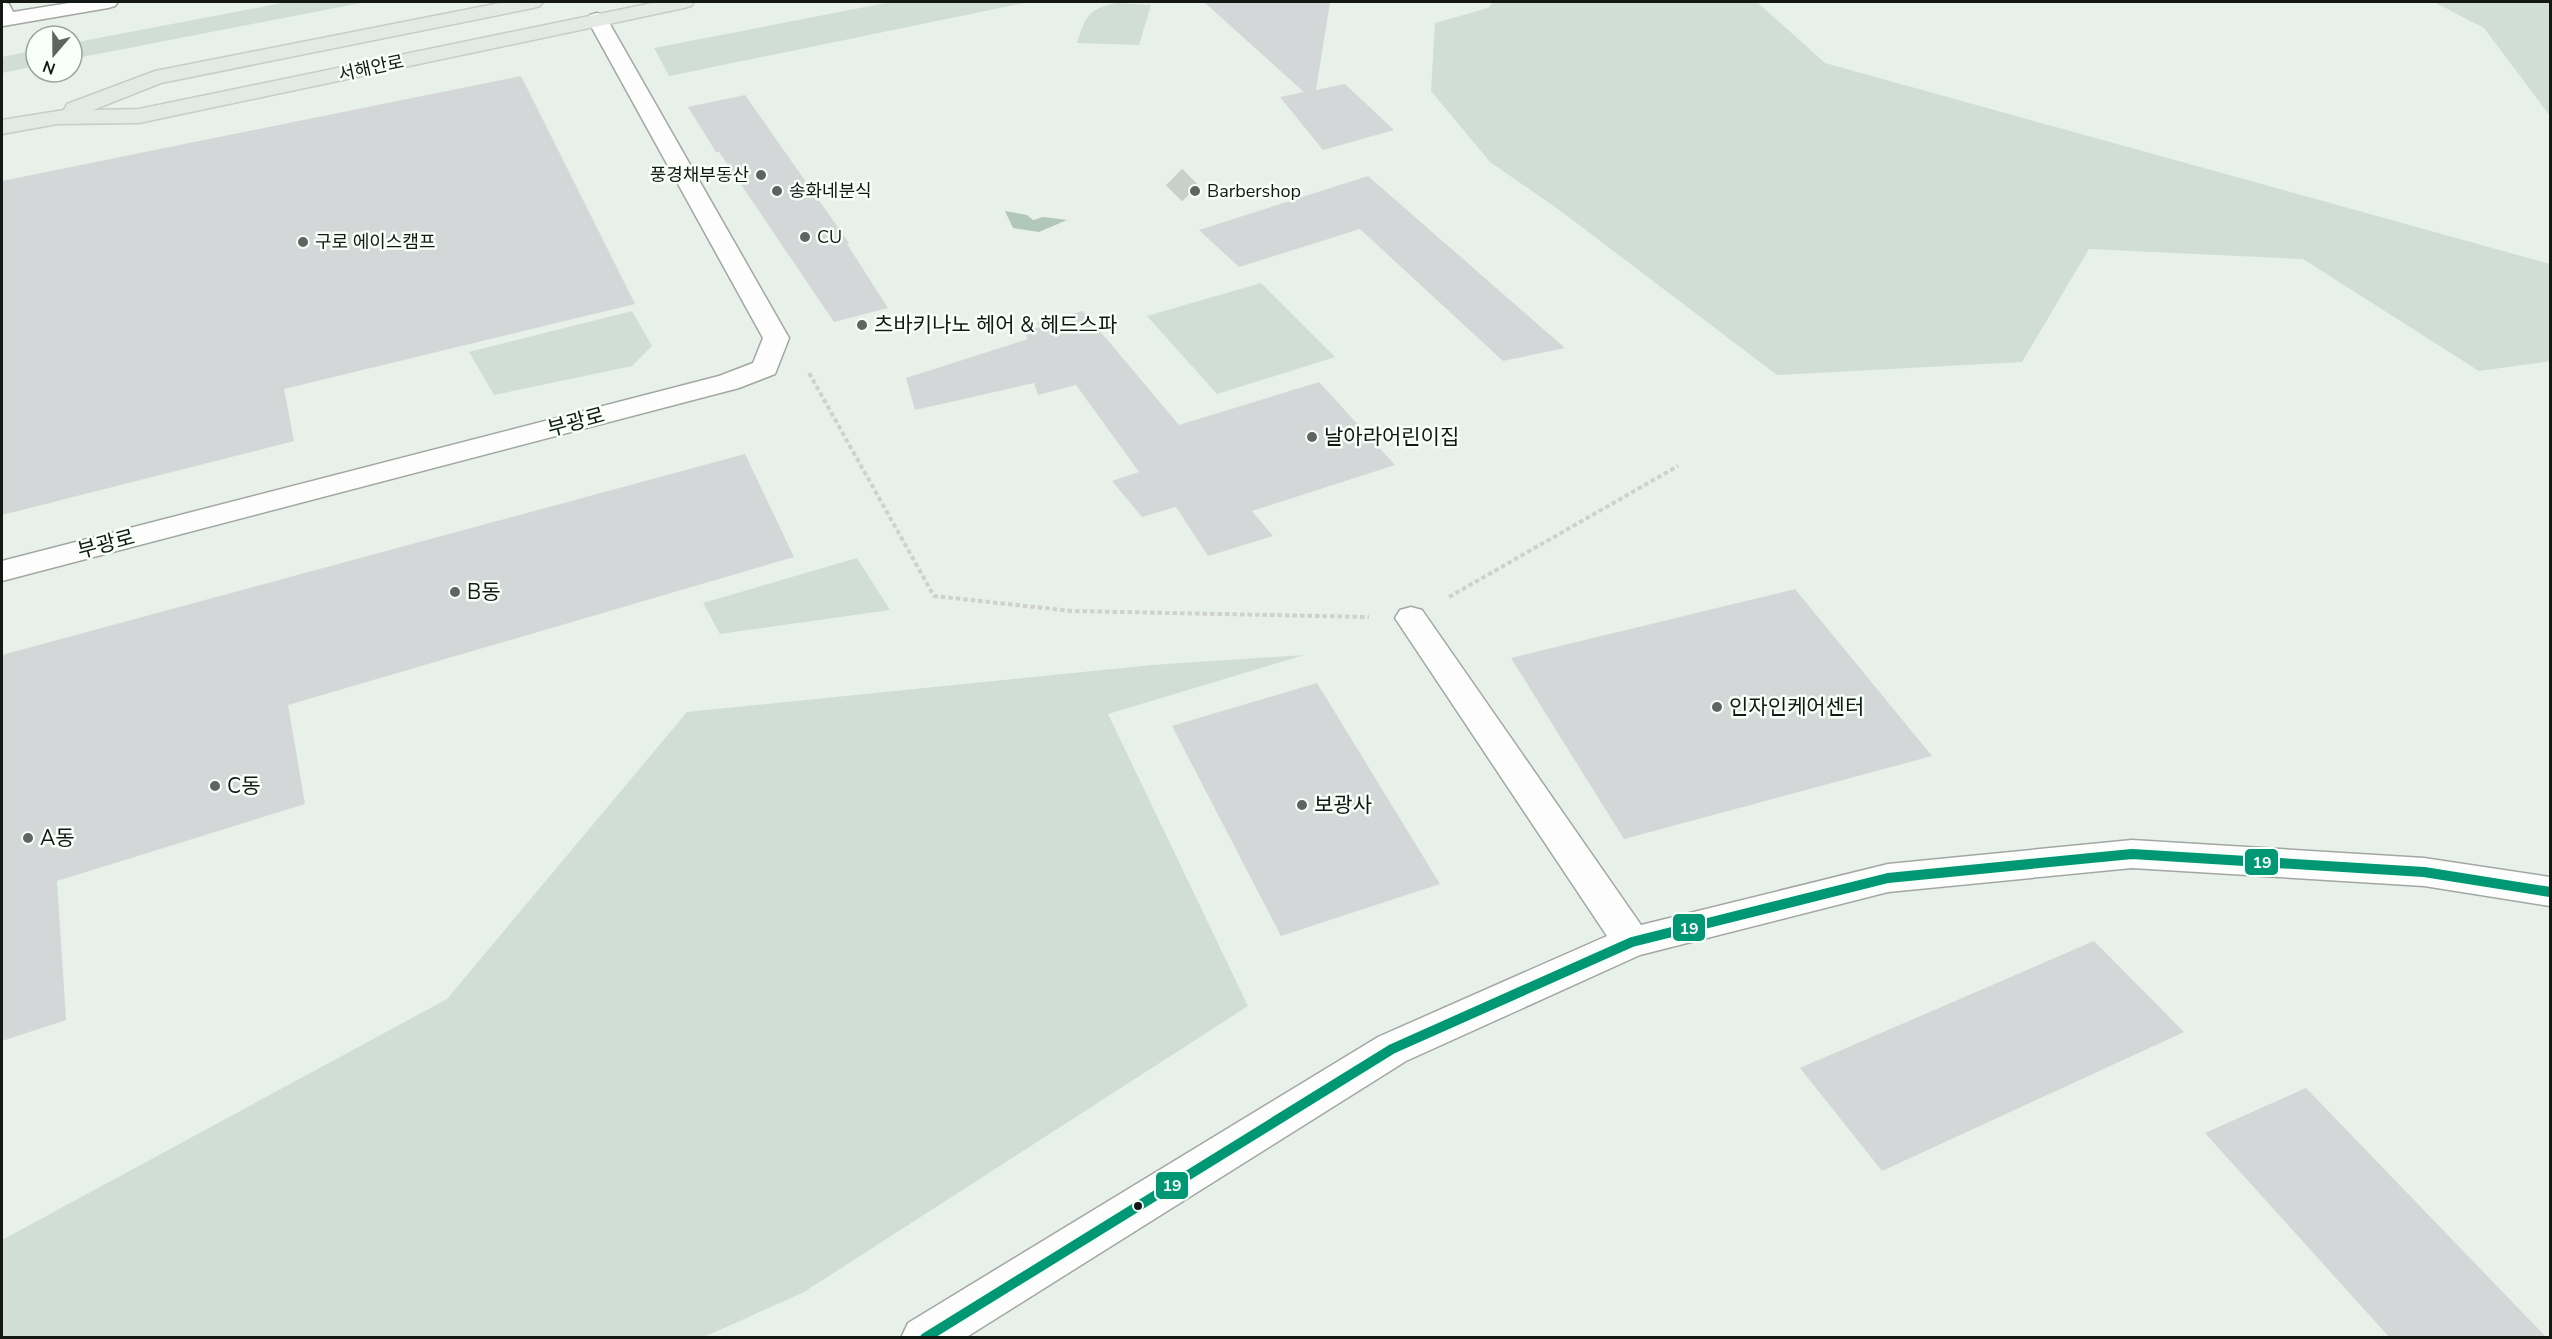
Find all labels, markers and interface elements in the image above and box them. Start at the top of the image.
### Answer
north arrow [24,24,84,84]
street label: 서해안로 [336,49,406,87]
text: N [40,55,59,80]
place label: 풍경채부동산 [650,163,749,187]
marker: 풍경채부동산 [754,168,768,182]
place label: 송화네분식 [789,179,872,203]
place label: Barbershop [1207,179,1301,203]
marker: 송화네분식 [770,184,784,198]
marker: Barbershop [1188,184,1202,198]
place label: CU [817,225,842,249]
place label: 구로 에이스캠프 [315,230,436,254]
marker: CU [798,230,812,244]
marker: 구로 에이스캠프 [296,235,310,249]
place label: 츠바키나노 헤어 & 헤드스파 [874,311,1117,339]
marker: 츠바키나노 헤어 & 헤드스파 [855,318,869,332]
street label: 부광로 [544,401,608,443]
place label: 날아라어린이집 [1324,423,1459,451]
marker: 날아라어린이집 [1305,430,1319,444]
street label: 부광로 [74,523,138,565]
place label: B동 [467,578,501,606]
marker: B동 [448,585,462,599]
place label: 인자인케어센터 [1729,693,1864,721]
marker: 인자인케어센터 [1710,700,1724,714]
place label: C동 [227,772,260,800]
marker: C동 [208,779,222,793]
place label: 보광사 [1314,791,1372,819]
marker: 보광사 [1295,798,1309,812]
place label: A동 [40,824,75,852]
marker: A동 [21,831,35,845]
line badge: 19 [2244,848,2279,876]
text: 19 [2252,852,2272,874]
line badge: 19 [1672,913,1706,942]
text: 19 [1679,918,1699,940]
line badge: 19 [1155,1171,1189,1200]
text: 19 [1162,1175,1182,1197]
unlabelled marker [1132,1200,1144,1212]

